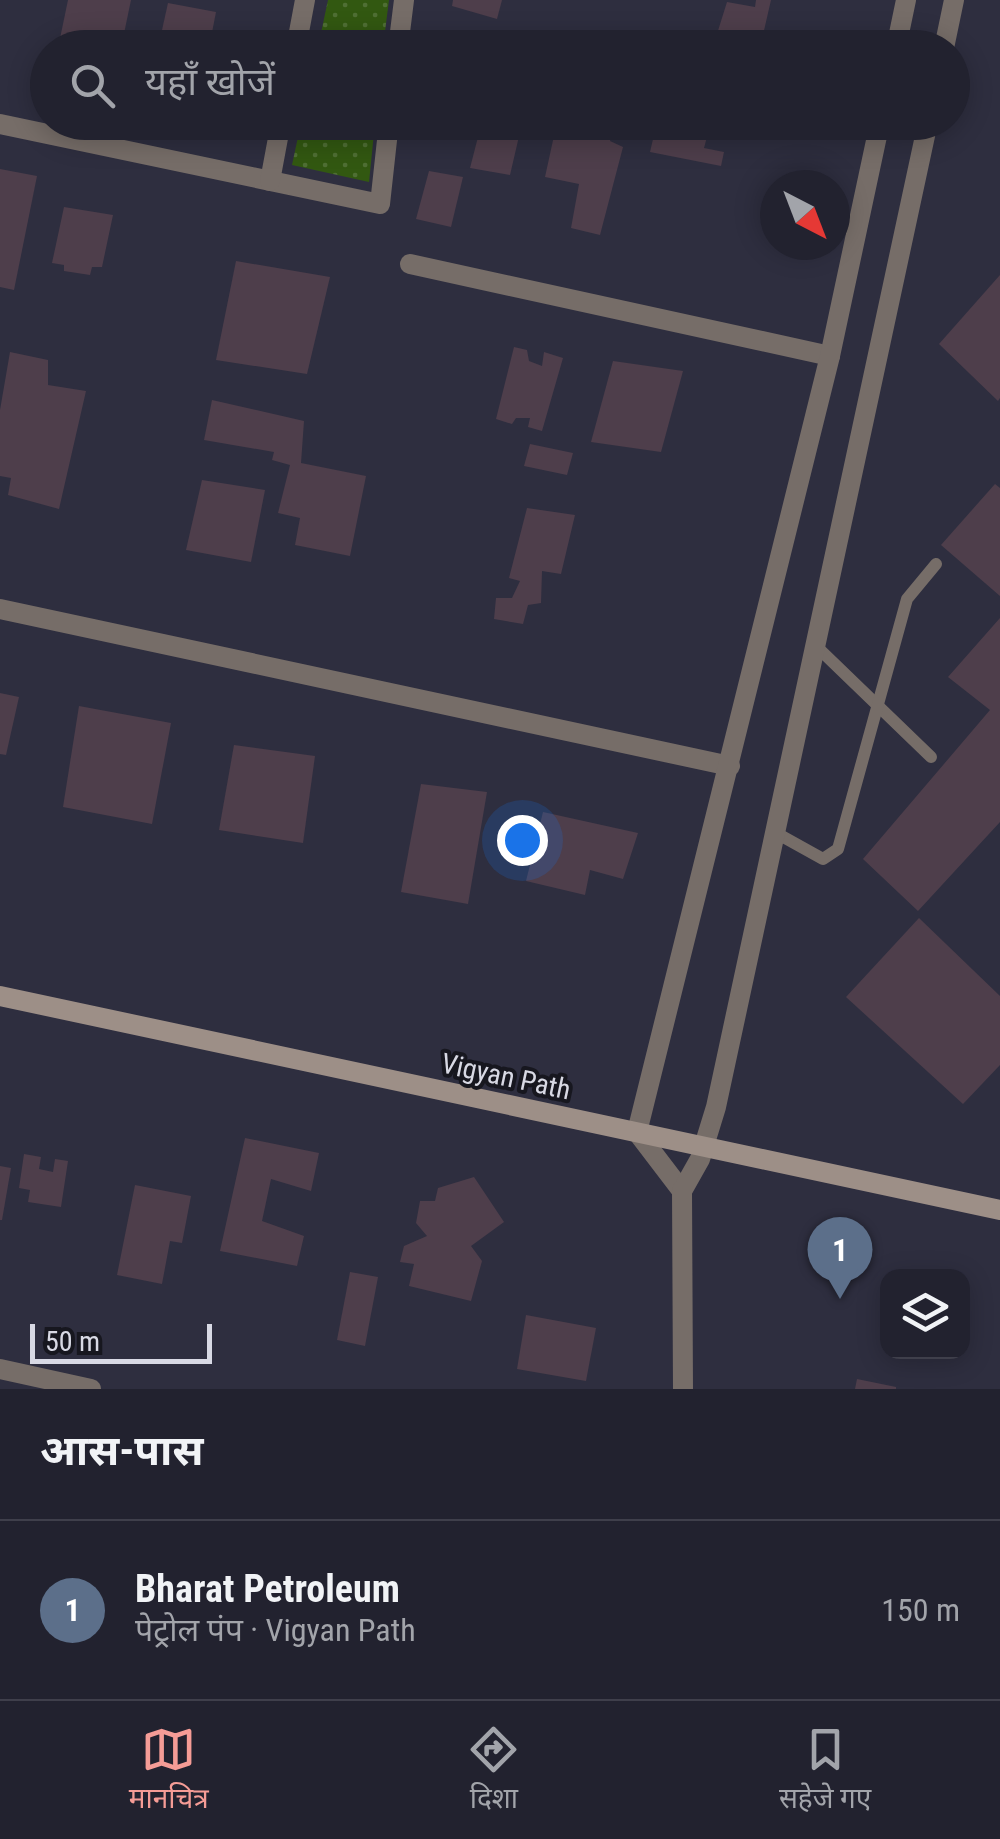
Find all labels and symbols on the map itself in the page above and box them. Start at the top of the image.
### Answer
north arrow [760,170,850,260]
your location [497,815,548,866]
street label: Vigyan Path [438,1047,574,1106]
pin: 1 [808,1216,872,1299]
scale bar [30,1319,212,1364]

